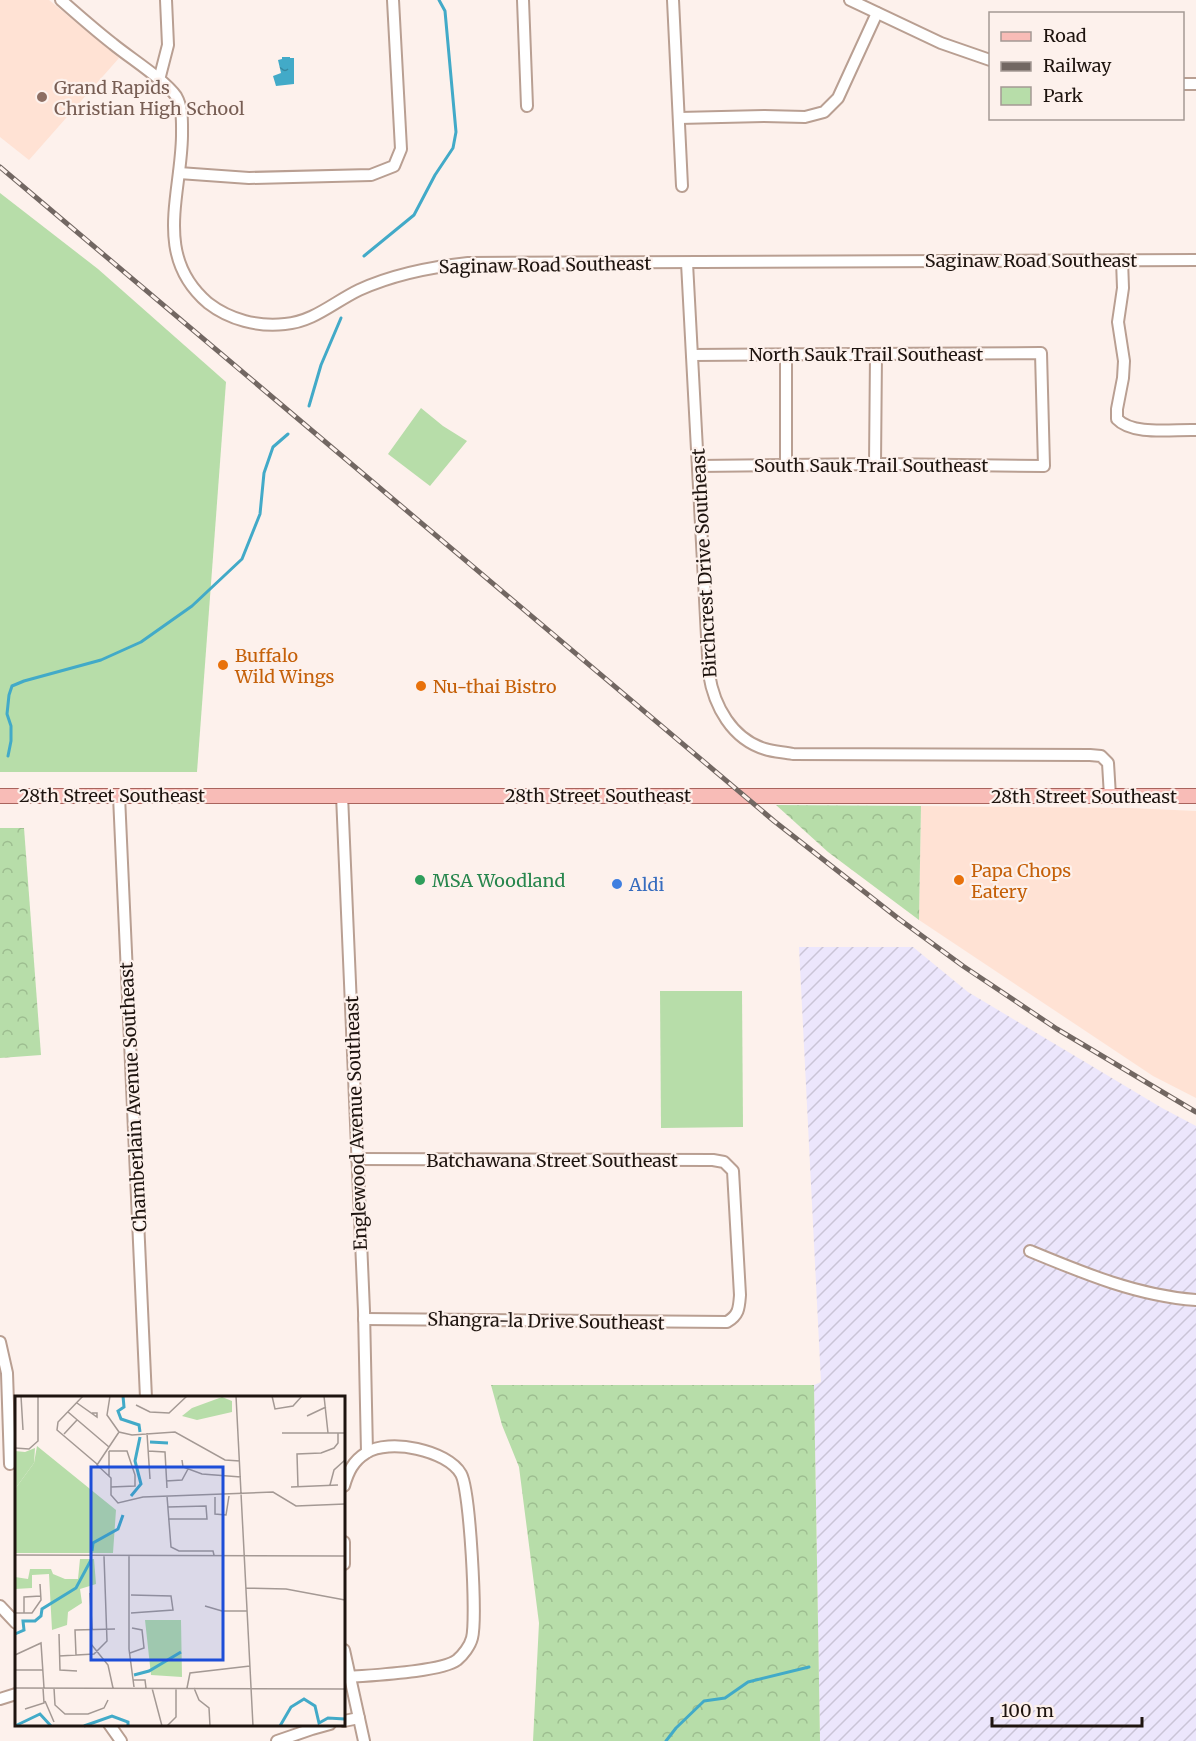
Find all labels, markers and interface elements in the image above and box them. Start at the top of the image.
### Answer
legend [989,12,1184,120]
text: Road [1043,24,1087,47]
text: Railway [1043,54,1112,77]
place label: Grand Rapids Christian High School [54,76,245,120]
text: Park [1043,84,1084,107]
marker: Grand Rapids Christian High School [35,90,49,104]
street label: Saginaw Road Southeast [925,249,1137,272]
street label: Saginaw Road Southeast [438,252,652,278]
street label: North Sauk Trail Southeast [749,343,983,366]
street label: Birchcrest Drive Southeast [687,448,721,678]
street label: South Sauk Trail Southeast [754,454,988,477]
place label: Buffalo Wild Wings [234,644,335,688]
marker: Buffalo Wild Wings [216,658,230,672]
place label: Nu-thai Bistro [433,675,556,698]
marker: Nu-thai Bistro [414,679,428,693]
street label: 28th Street Southeast [19,784,205,807]
street label: 28th Street Southeast [505,784,691,807]
street label: 28th Street Southeast [991,785,1177,808]
place label: Papa Chops Eatery [971,859,1071,903]
place label: MSA Woodland [432,869,565,892]
marker: MSA Woodland [413,873,427,887]
place label: Aldi [628,873,664,896]
marker: Papa Chops Eatery [952,873,966,887]
marker: Aldi [610,877,624,891]
street label: Chamberlain Avenue Southeast [114,961,152,1233]
street label: Englewood Avenue Southeast [340,995,372,1251]
street label: Batchawana Street Southeast [426,1149,678,1172]
street label: Shangra-la Drive Southeast [427,1307,665,1335]
inset map [15,1396,345,1726]
scale bar [992,1690,1142,1728]
text: 100 m [1001,1699,1054,1722]

